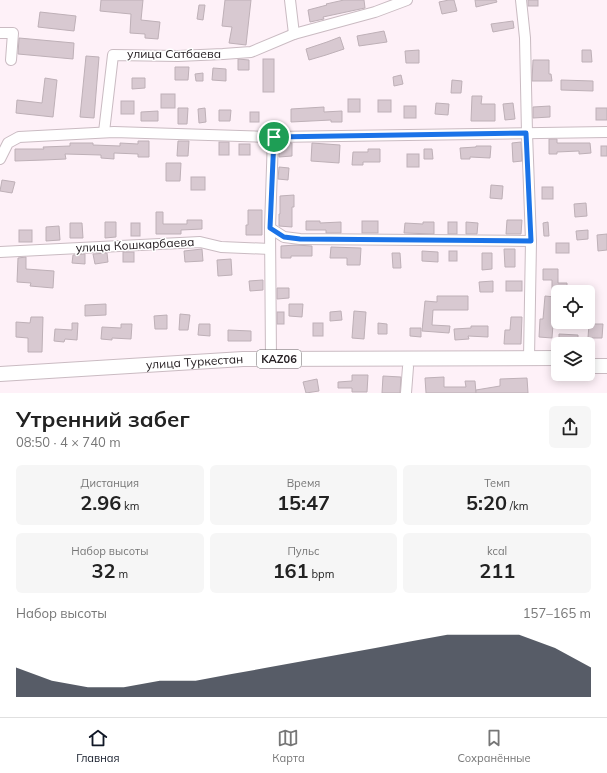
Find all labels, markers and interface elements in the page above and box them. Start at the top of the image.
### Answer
street label: улица Сатбаева [127,46,221,61]
pin [257,120,291,154]
icon: arrive [263,126,285,148]
street label: улица Кошкарбаева [75,234,195,255]
map controls [551,285,595,381]
button: locate [551,285,595,329]
button: layers [551,337,595,381]
road number: KАZ06 [257,350,301,368]
street label: улица Туркестан [145,351,244,372]
text: Утренний забег [16,405,190,433]
button: share [549,406,591,448]
text: 08:50 · 4 × 740 m [16,434,121,450]
text: Дистанция [81,476,139,490]
text: Время [287,476,320,490]
text: Темп [484,476,510,490]
text: 2.96 [80,490,121,515]
text: 15:47 [277,490,330,515]
text: 5:20 [466,490,507,515]
text: km [121,499,139,513]
text: /km [507,499,528,513]
text: Набор высоты [71,544,148,558]
text: Пульс [287,544,320,558]
text: kcal [487,544,507,558]
text: 32 [92,558,116,583]
text: 161 [273,558,309,583]
text: 211 [479,558,515,583]
text: m [116,567,128,581]
text: bpm [309,567,334,581]
text: Набор высоты [16,605,107,621]
text: 157–165 m [523,605,591,621]
tab: Главная [76,727,120,765]
tab: Карта [272,727,305,765]
tab: Сохранённые [457,727,531,765]

